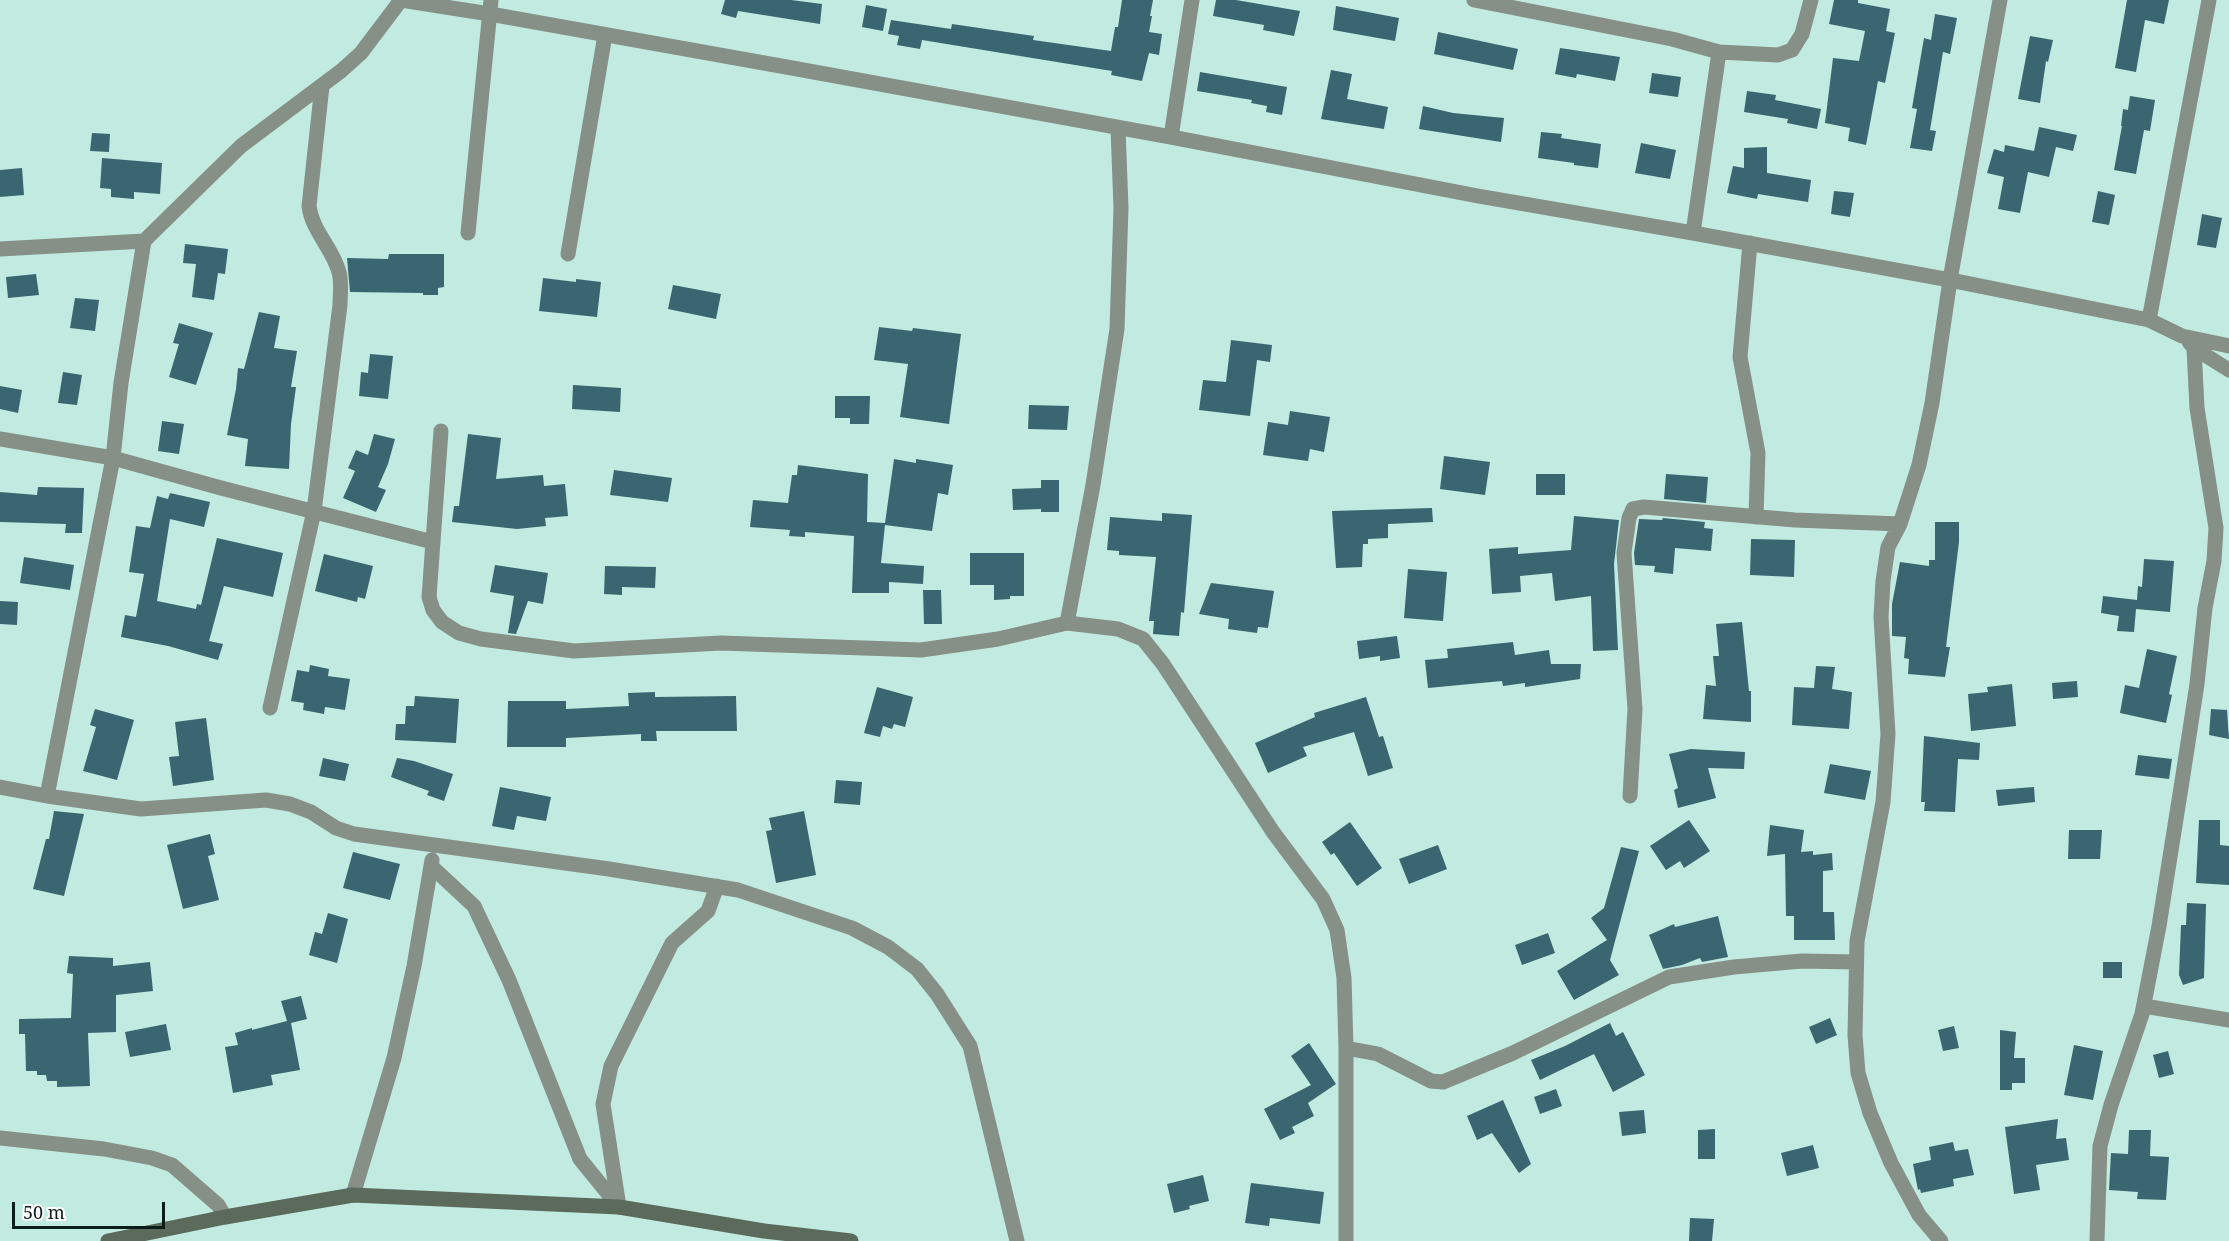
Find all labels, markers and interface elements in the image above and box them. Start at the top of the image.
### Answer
scale bar [15,1190,168,1228]
text: 50 m [23,1200,65,1224]

